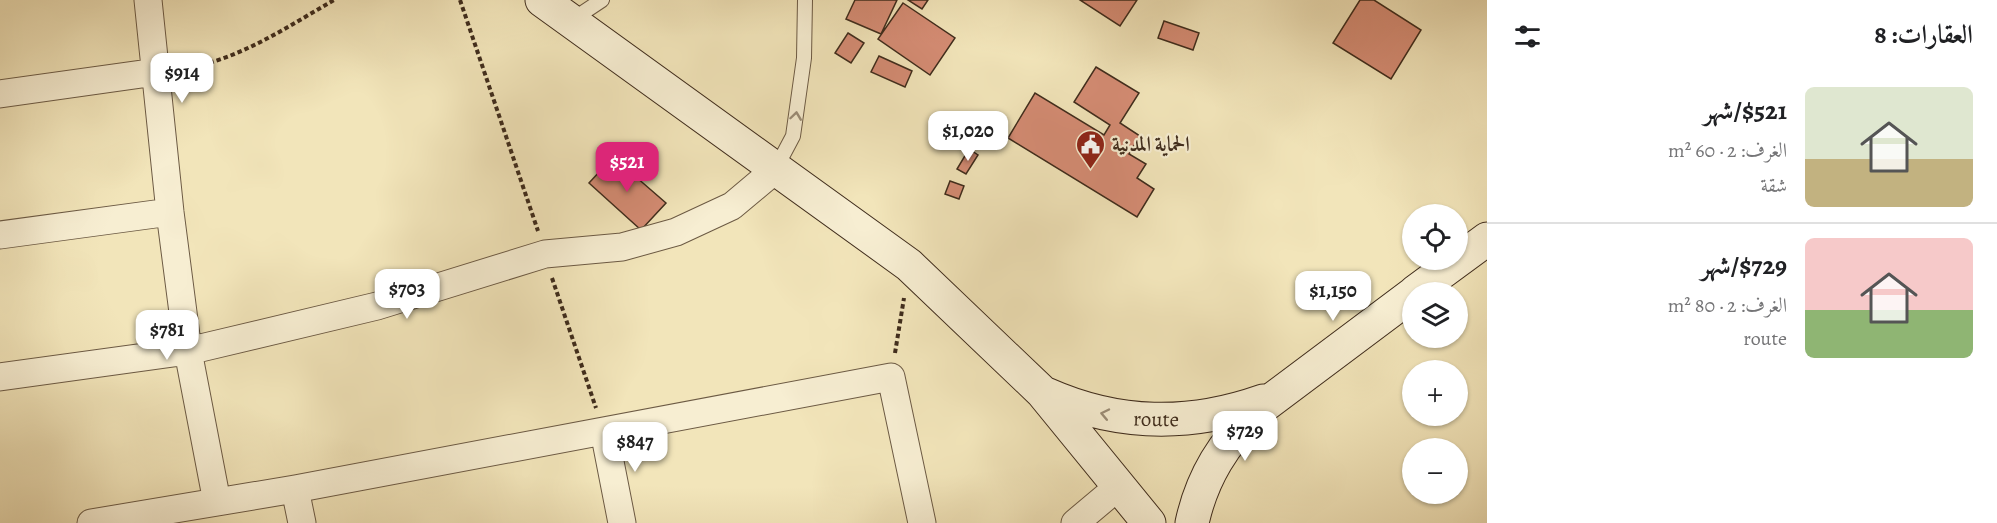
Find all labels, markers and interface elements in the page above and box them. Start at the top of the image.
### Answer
text: العقارات: 8 [1874,17,1973,52]
icon: filters [1511,20,1544,53]
pin: $914 [146,53,218,104]
text: $914 [164,59,200,86]
text: $521/شهر [1704,93,1787,128]
one-way arrow [789,111,802,120]
pin: $1,020 [919,111,1017,162]
icon: home [1853,111,1925,183]
text: $1,020 [942,117,994,144]
public building icon: الحماية المدنية [1075,128,1107,170]
place label: الحماية المدنية [1112,130,1190,158]
text: الغرف: 2 · 60 m² [1668,137,1787,164]
pin: $521 [591,142,663,193]
text: $521 [610,148,644,175]
text: شقة [1761,172,1787,199]
map controls [1402,204,1468,504]
button: locate [1402,204,1468,270]
text: $729/شهر [1701,248,1787,283]
icon: home [1853,262,1925,334]
pin: $703 [371,269,443,320]
pin: $1,150 [1284,271,1382,322]
text: $703 [389,275,425,302]
text: $1,150 [1309,277,1357,304]
button: layers [1402,282,1468,348]
text: الغرف: 2 · 80 m² [1668,292,1787,319]
pin: $781 [131,310,203,361]
text: $781 [150,316,184,343]
text: route [1743,325,1787,352]
button: + [1402,360,1468,426]
street label: route [1133,405,1179,433]
one-way arrow [1100,409,1110,422]
pin: $729 [1209,411,1281,462]
text: $729 [1227,417,1263,444]
pin: $847 [599,422,671,473]
text: $847 [617,428,653,455]
button: − [1402,438,1468,504]

